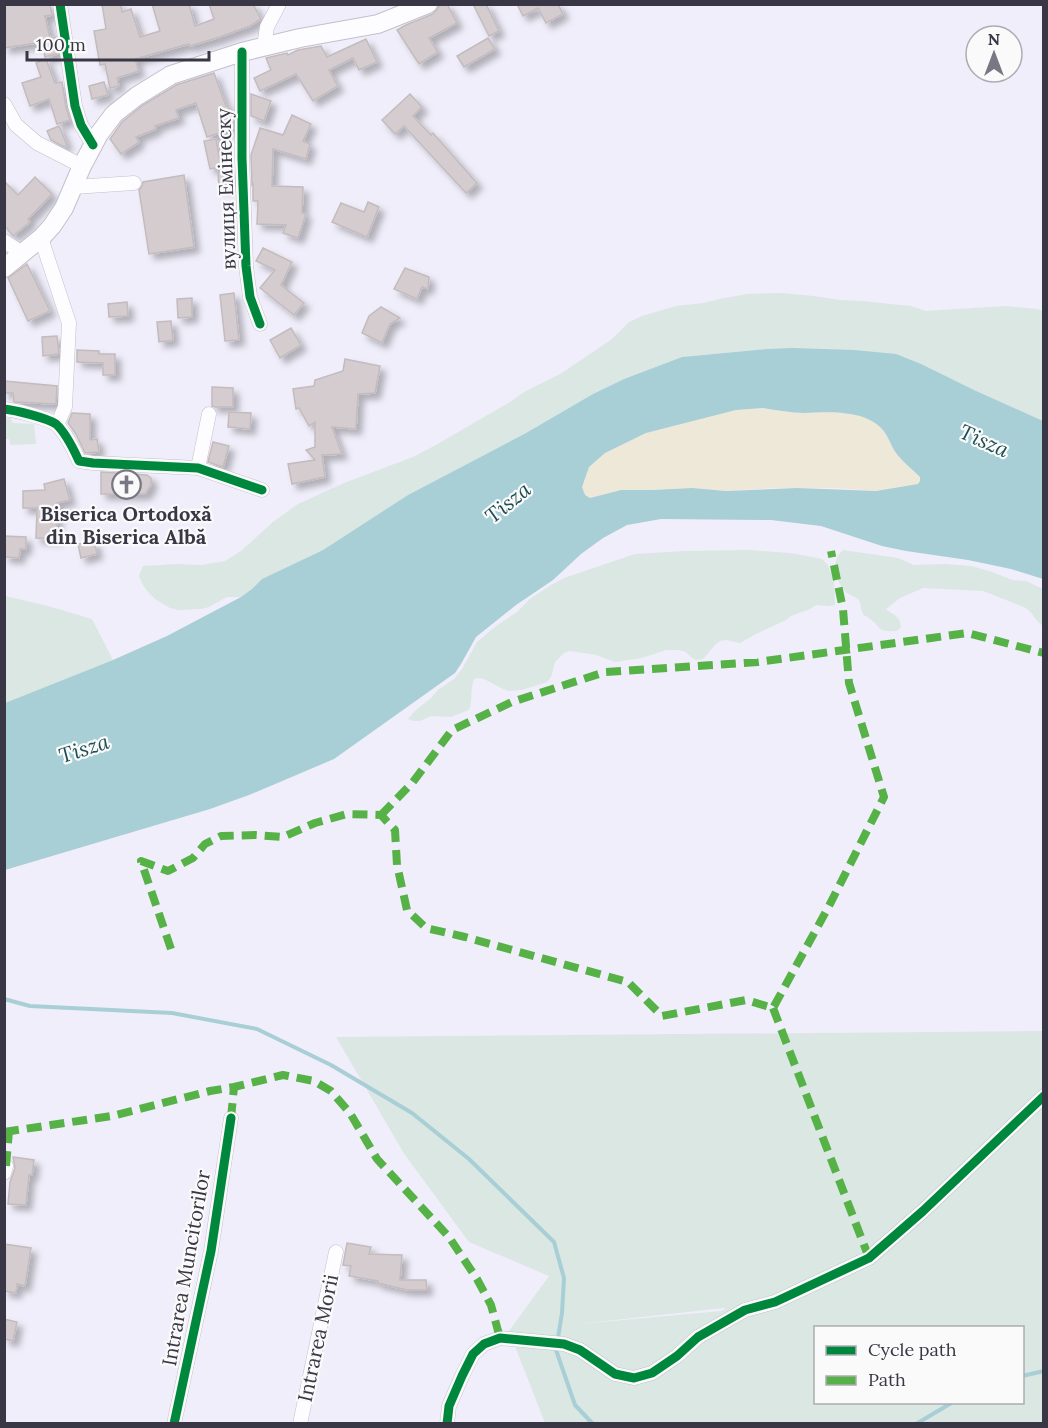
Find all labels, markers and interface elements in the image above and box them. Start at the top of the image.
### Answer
scale bar [27,24,208,62]
north arrow [964,24,1024,84]
text: N [988,29,1000,49]
text: 100 m [36,33,86,56]
street label: вулиця Емінеску [210,107,241,270]
water label: Tisza [955,418,1013,463]
church icon: Biserica Ortodoxă din Biserica Albă [110,468,142,500]
water label: Tisza [479,476,536,529]
place label: Biserica Ortodoxă din Biserica Albă [40,501,212,549]
water label: Tisza [55,728,113,769]
street label: Intrarea Muncitorilor [156,1168,215,1368]
street label: Intrarea Morii [292,1272,343,1404]
legend [814,1326,1024,1404]
text: Cycle path [868,1338,957,1361]
text: Path [868,1368,906,1391]

